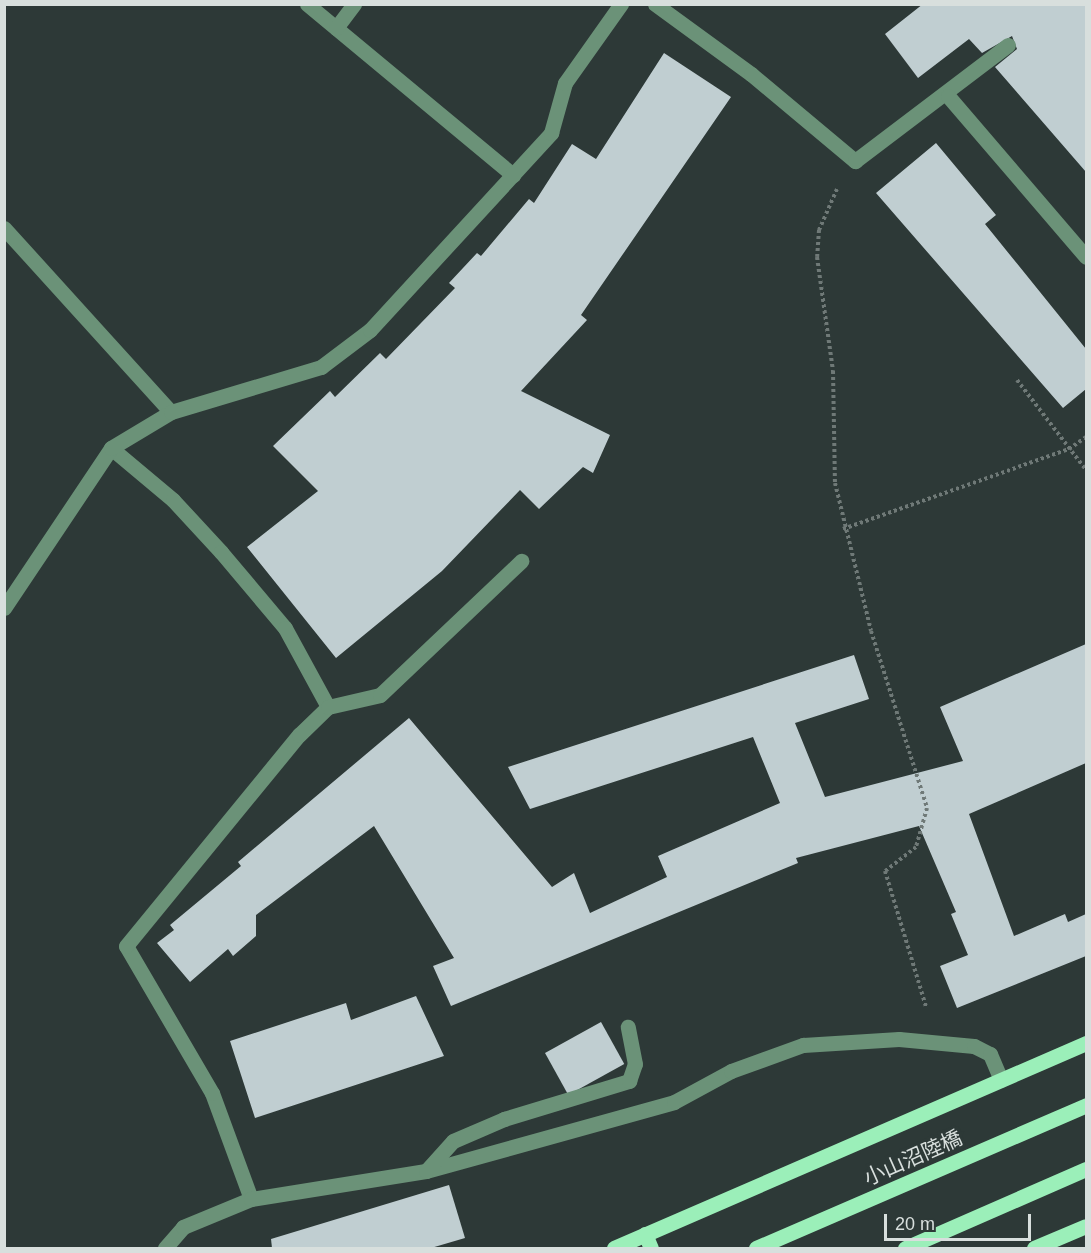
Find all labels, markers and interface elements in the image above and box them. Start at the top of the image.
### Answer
street label: 小山沼陸橋 [860,1125,966,1191]
scale bar [887,1202,1034,1240]
text: 20 m [895,1214,935,1234]

